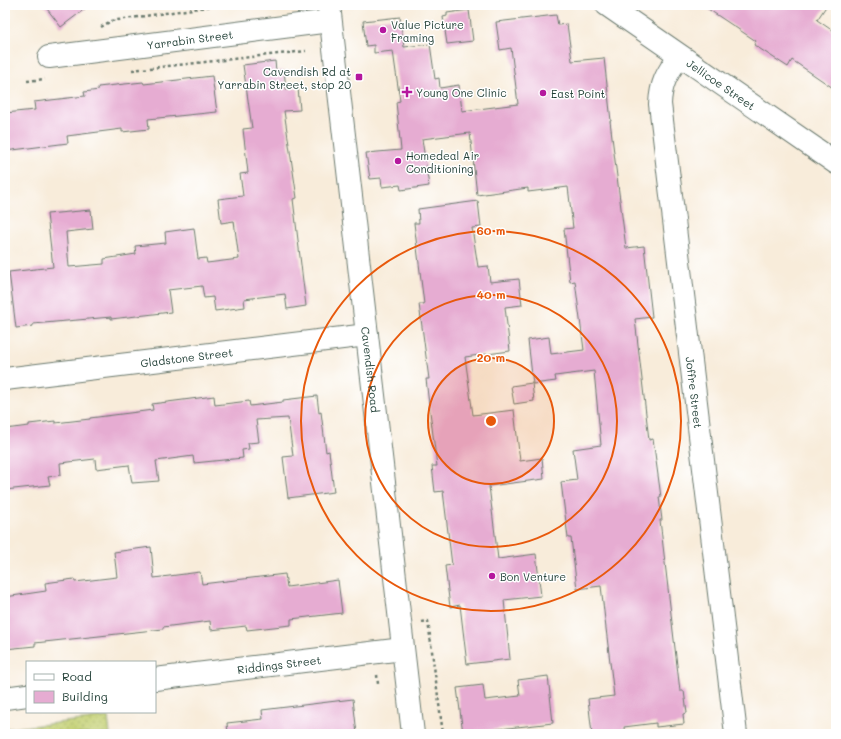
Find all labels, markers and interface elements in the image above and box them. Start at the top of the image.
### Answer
place label: Value Picture Framing [391,17,464,45]
marker: Value Picture Framing [378,25,388,35]
street label: Yarrabin Street [146,26,234,52]
street label: Jellicoe Street [684,55,759,113]
place label: Cavendish Rd at Yarrabin Street, stop 20 [217,64,351,92]
marker: Cavendish Rd at Yarrabin Street, stop 20 [354,72,364,82]
place label: Young One Clinic [416,85,507,100]
marker: Young One Clinic [401,86,413,98]
place label: East Point [551,86,606,101]
marker: East Point [538,88,548,98]
place label: Homedeal Air Conditioning [406,148,479,176]
marker: Homedeal Air Conditioning [393,156,403,166]
text: 60 m [477,222,505,238]
text: 40 m [476,286,506,302]
street label: Cavendish Road [359,326,383,413]
street label: Gladstone Street [140,344,234,370]
text: 20 m [477,349,505,365]
street label: Joffre Street [683,356,707,429]
centre of rings [484,414,498,428]
place label: Bon Venture [500,569,566,584]
marker: Bon Venture [487,571,497,581]
street label: Riddings Street [236,651,322,676]
legend [26,661,156,713]
text: Road [62,668,92,684]
text: Building [62,688,108,704]

